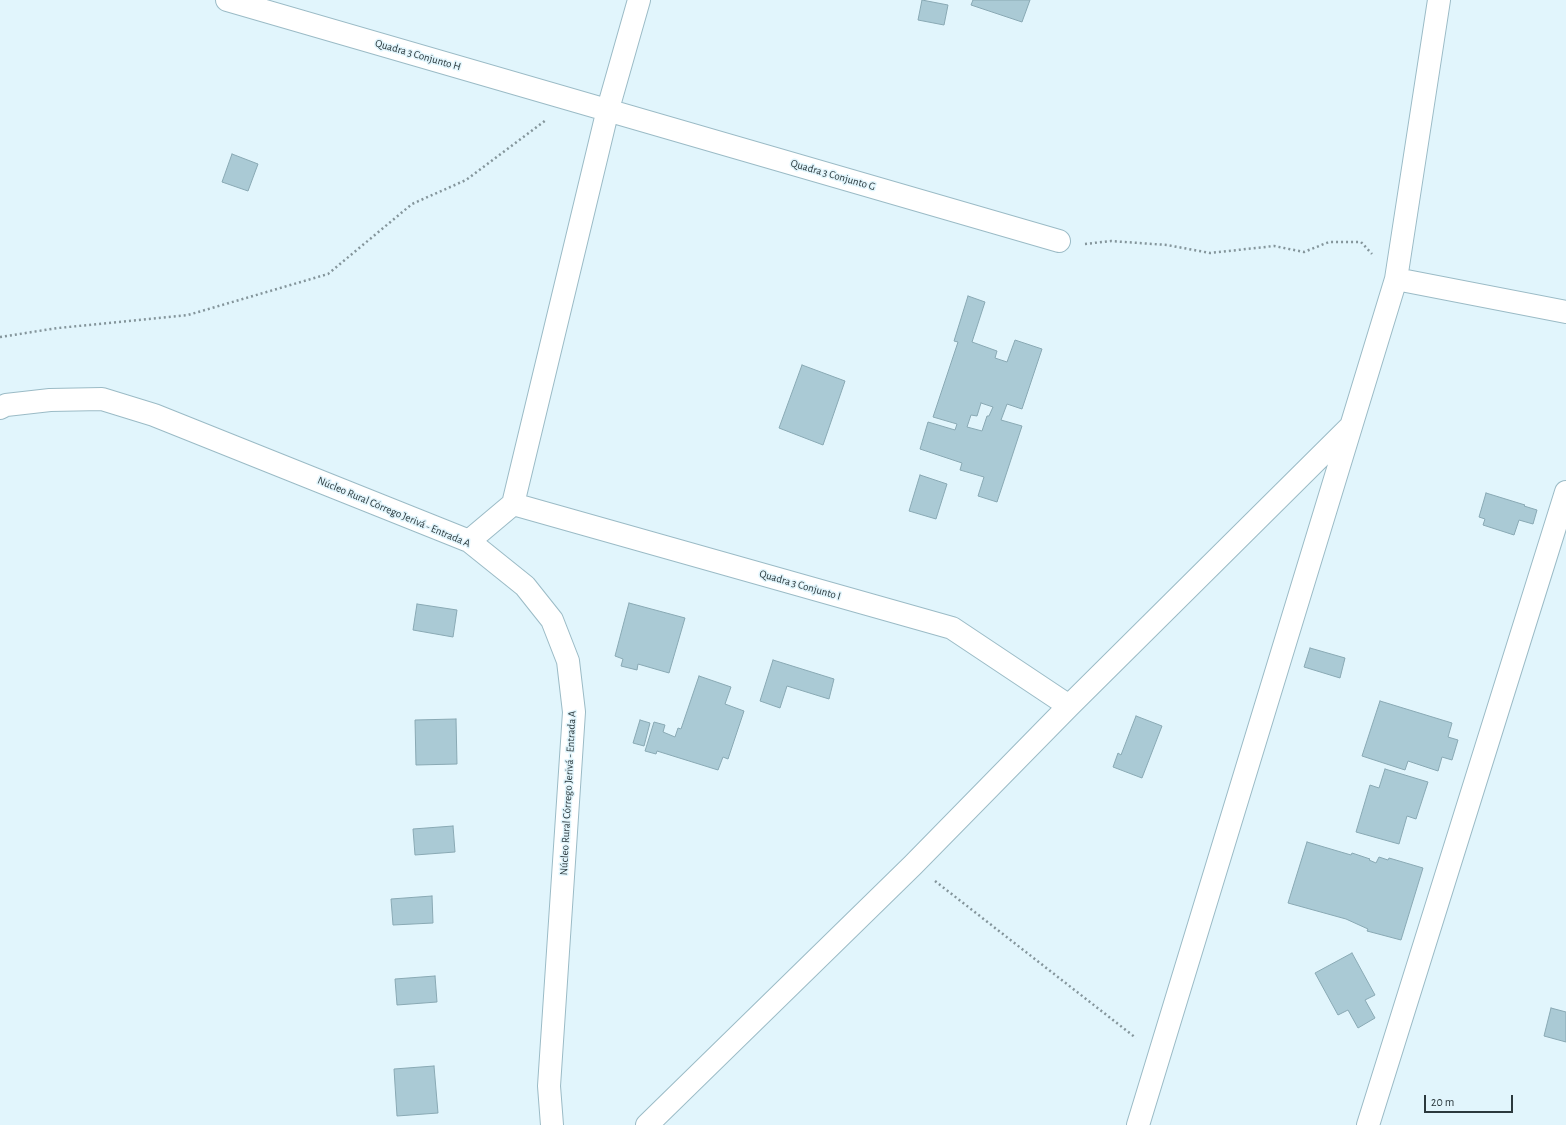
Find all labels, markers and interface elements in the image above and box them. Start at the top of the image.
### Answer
street label: Quadra 3 Conjunto H [374,36,462,74]
street label: Quadra 3 Conjunto G [789,157,877,193]
street label: Núcleo Rural Córrego Jerivá - Entrada A [315,474,473,550]
street label: Quadra 3 Conjunto I [758,567,842,603]
street label: Núcleo Rural Córrego Jerivá - Entrada A [557,710,579,876]
scale bar [1426,1087,1515,1113]
text: 20 m [1431,1096,1454,1108]

